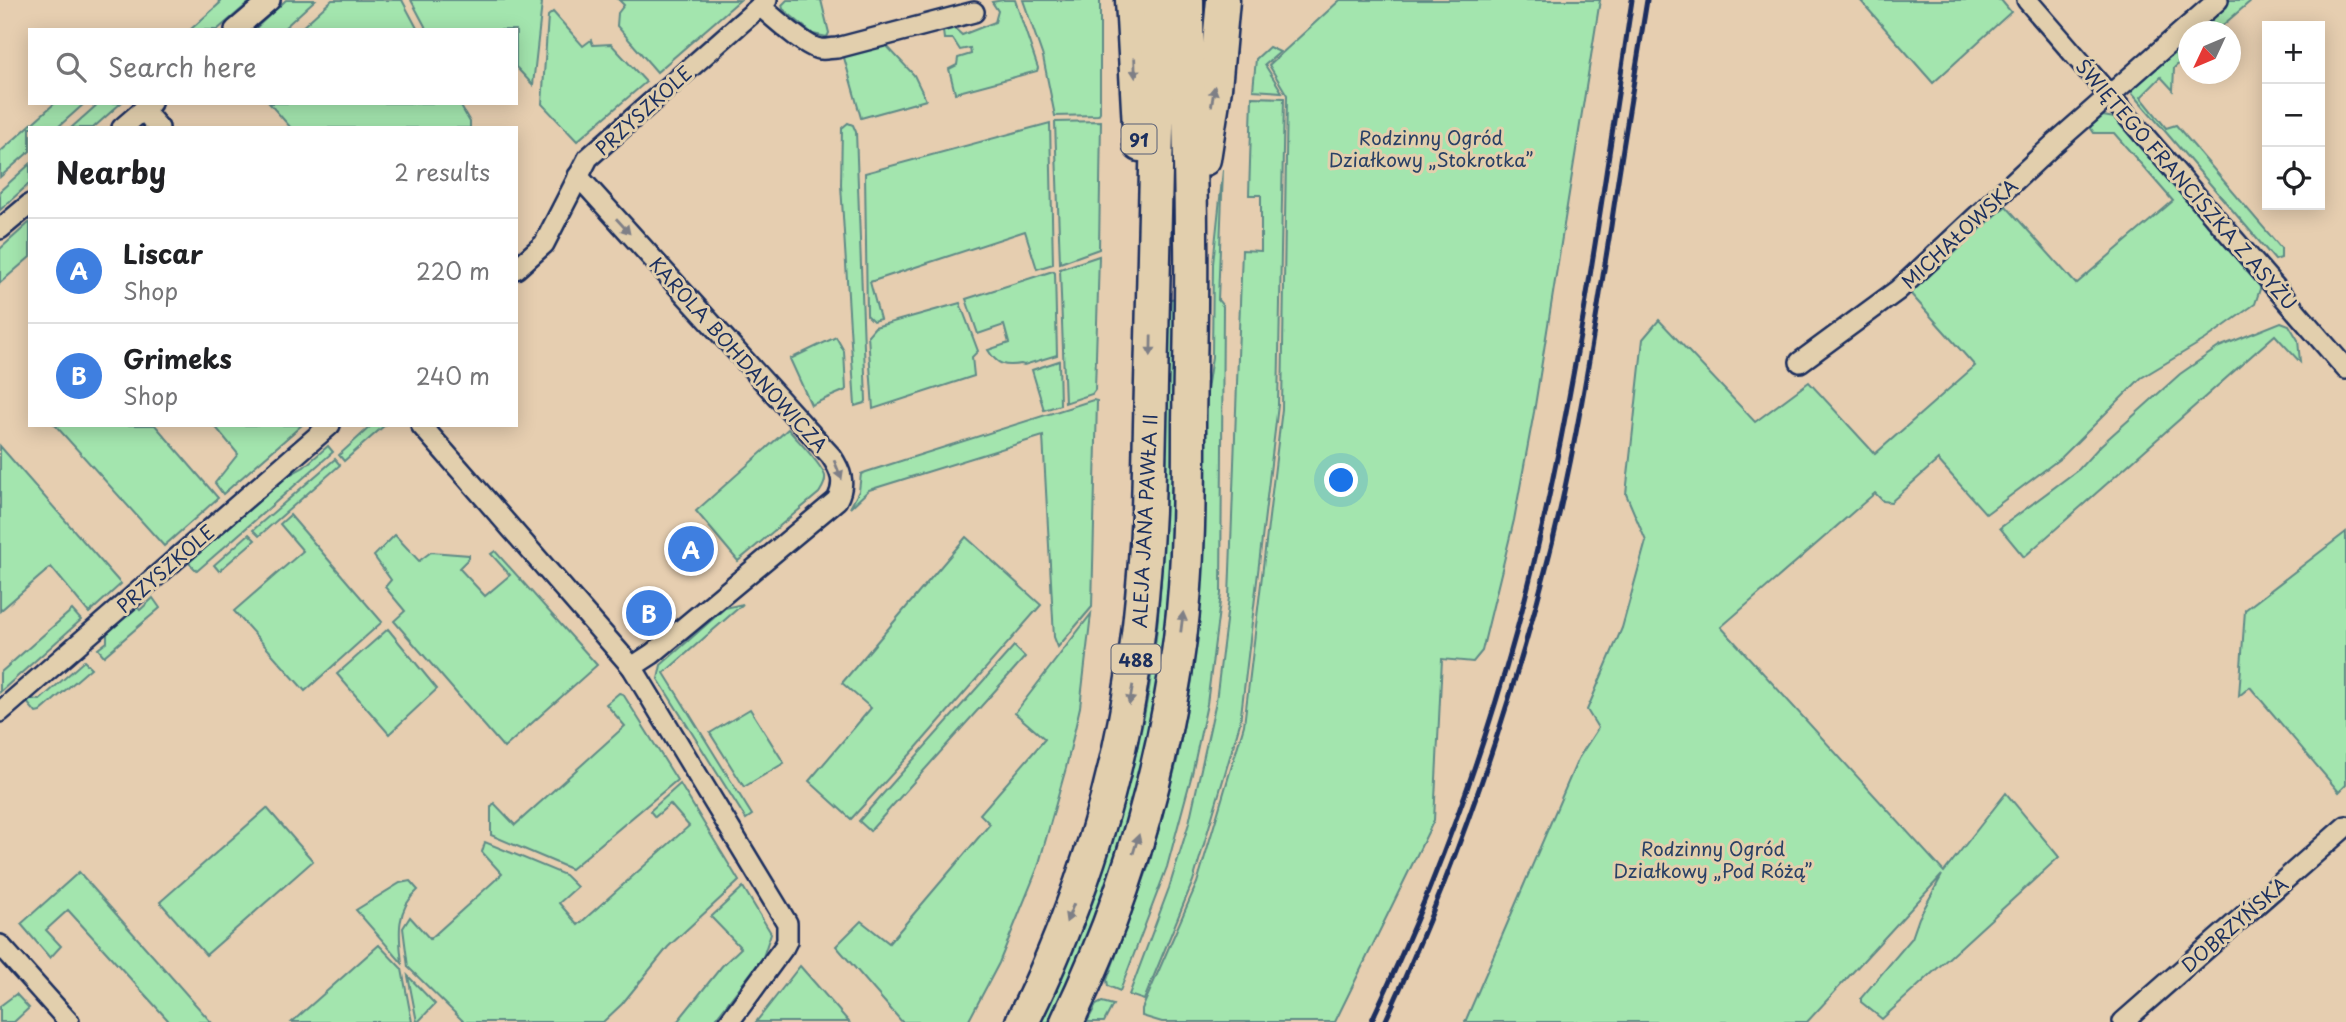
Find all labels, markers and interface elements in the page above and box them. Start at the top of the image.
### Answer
north arrow [2178,21,2241,84]
map controls [2262,21,2325,210]
button: + [2262,21,2325,84]
search box [28,28,518,105]
text: Search here [108,47,257,86]
icon: search [52,48,90,86]
street label: ŚWIĘTEGO FRANCISZKA Z ASYŻU [2070,52,2304,316]
one-way arrow [1129,57,1140,79]
street label: PRZYSZKOLE [588,59,698,161]
button: − [2262,84,2325,147]
one-way arrow [1208,85,1219,107]
park label: Rodzinny Ogród Działkowy „Stokrotka” [1329,123,1533,173]
road number: 91 [1122,124,1156,154]
button: locate [2262,147,2325,210]
text: Nearby [56,149,166,194]
text: 2 results [394,154,490,189]
street label: MICHAŁOWSKA [1895,172,2023,294]
one-way arrow [615,217,631,234]
text: Liscar [123,234,203,273]
street label: KAROLA BOHDANOWICZA [643,250,835,458]
text: A [70,253,88,288]
text: 220 m [416,253,490,288]
text: Shop [123,273,178,308]
one-way arrow [1145,335,1156,357]
text: Grimeks [123,339,232,378]
text: B [71,358,87,393]
text: 240 m [416,358,490,393]
text: Shop [123,378,178,413]
street label: ALEJA JANA PAWŁA II [1124,413,1164,629]
one-way arrow [832,460,843,481]
your location [1324,463,1358,497]
street label: PRZYSZKOLE [110,517,220,619]
pin: A [668,523,714,575]
pin: B [626,587,672,639]
one-way arrow [1176,611,1187,633]
road number: 488 [1112,644,1160,674]
one-way arrow [1125,684,1136,706]
one-way arrow [1131,834,1141,855]
park label: Rodzinny Ogród Działkowy „Pod Różą” [1614,834,1812,884]
street label: DOBRZYŃSKA [2175,870,2293,978]
one-way arrow [1064,903,1075,924]

